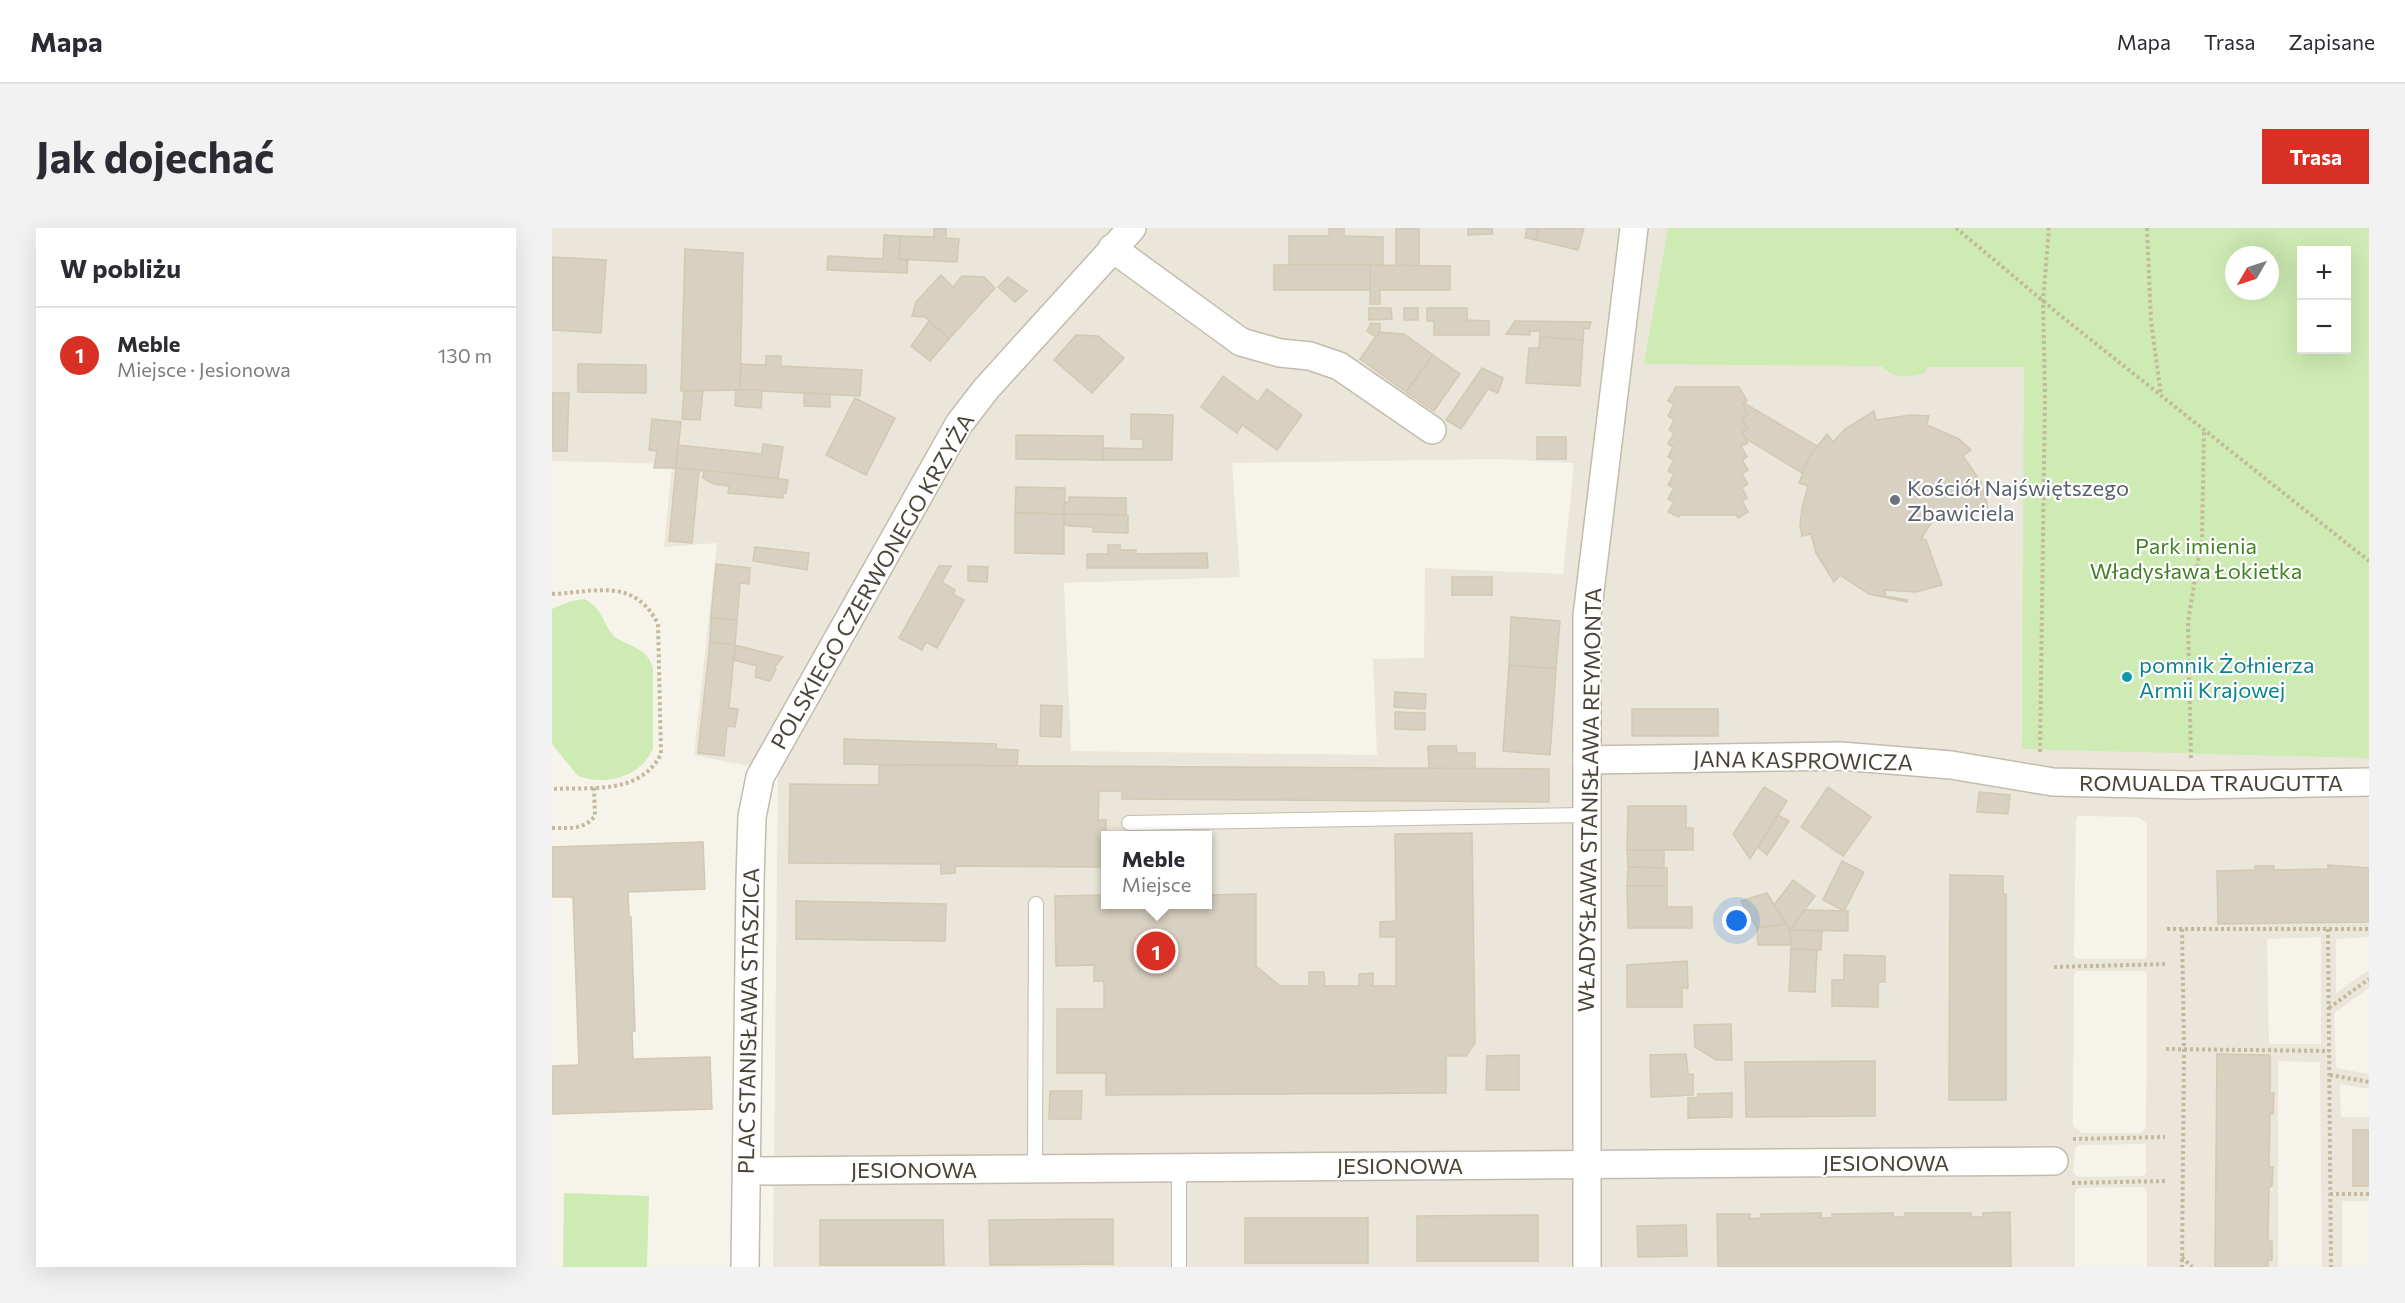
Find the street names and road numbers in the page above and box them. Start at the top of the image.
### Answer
street label: POLSKIEGO CZERWONEGO KRZYŻA [764,408,980,754]
street label: WŁADYSŁAWA STANISŁAWA REYMONTA [1572,587,1606,1013]
street label: JANA KASPROWICZA [1693,745,1913,775]
street label: ROMUALDA TRAUGUTTA [2079,769,2343,796]
street label: PLAC STANISŁAWA STASZICA [732,868,764,1174]
street label: JESIONOWA [1823,1149,1949,1176]
street label: JESIONOWA [1337,1152,1463,1179]
street label: JESIONOWA [851,1156,977,1183]

